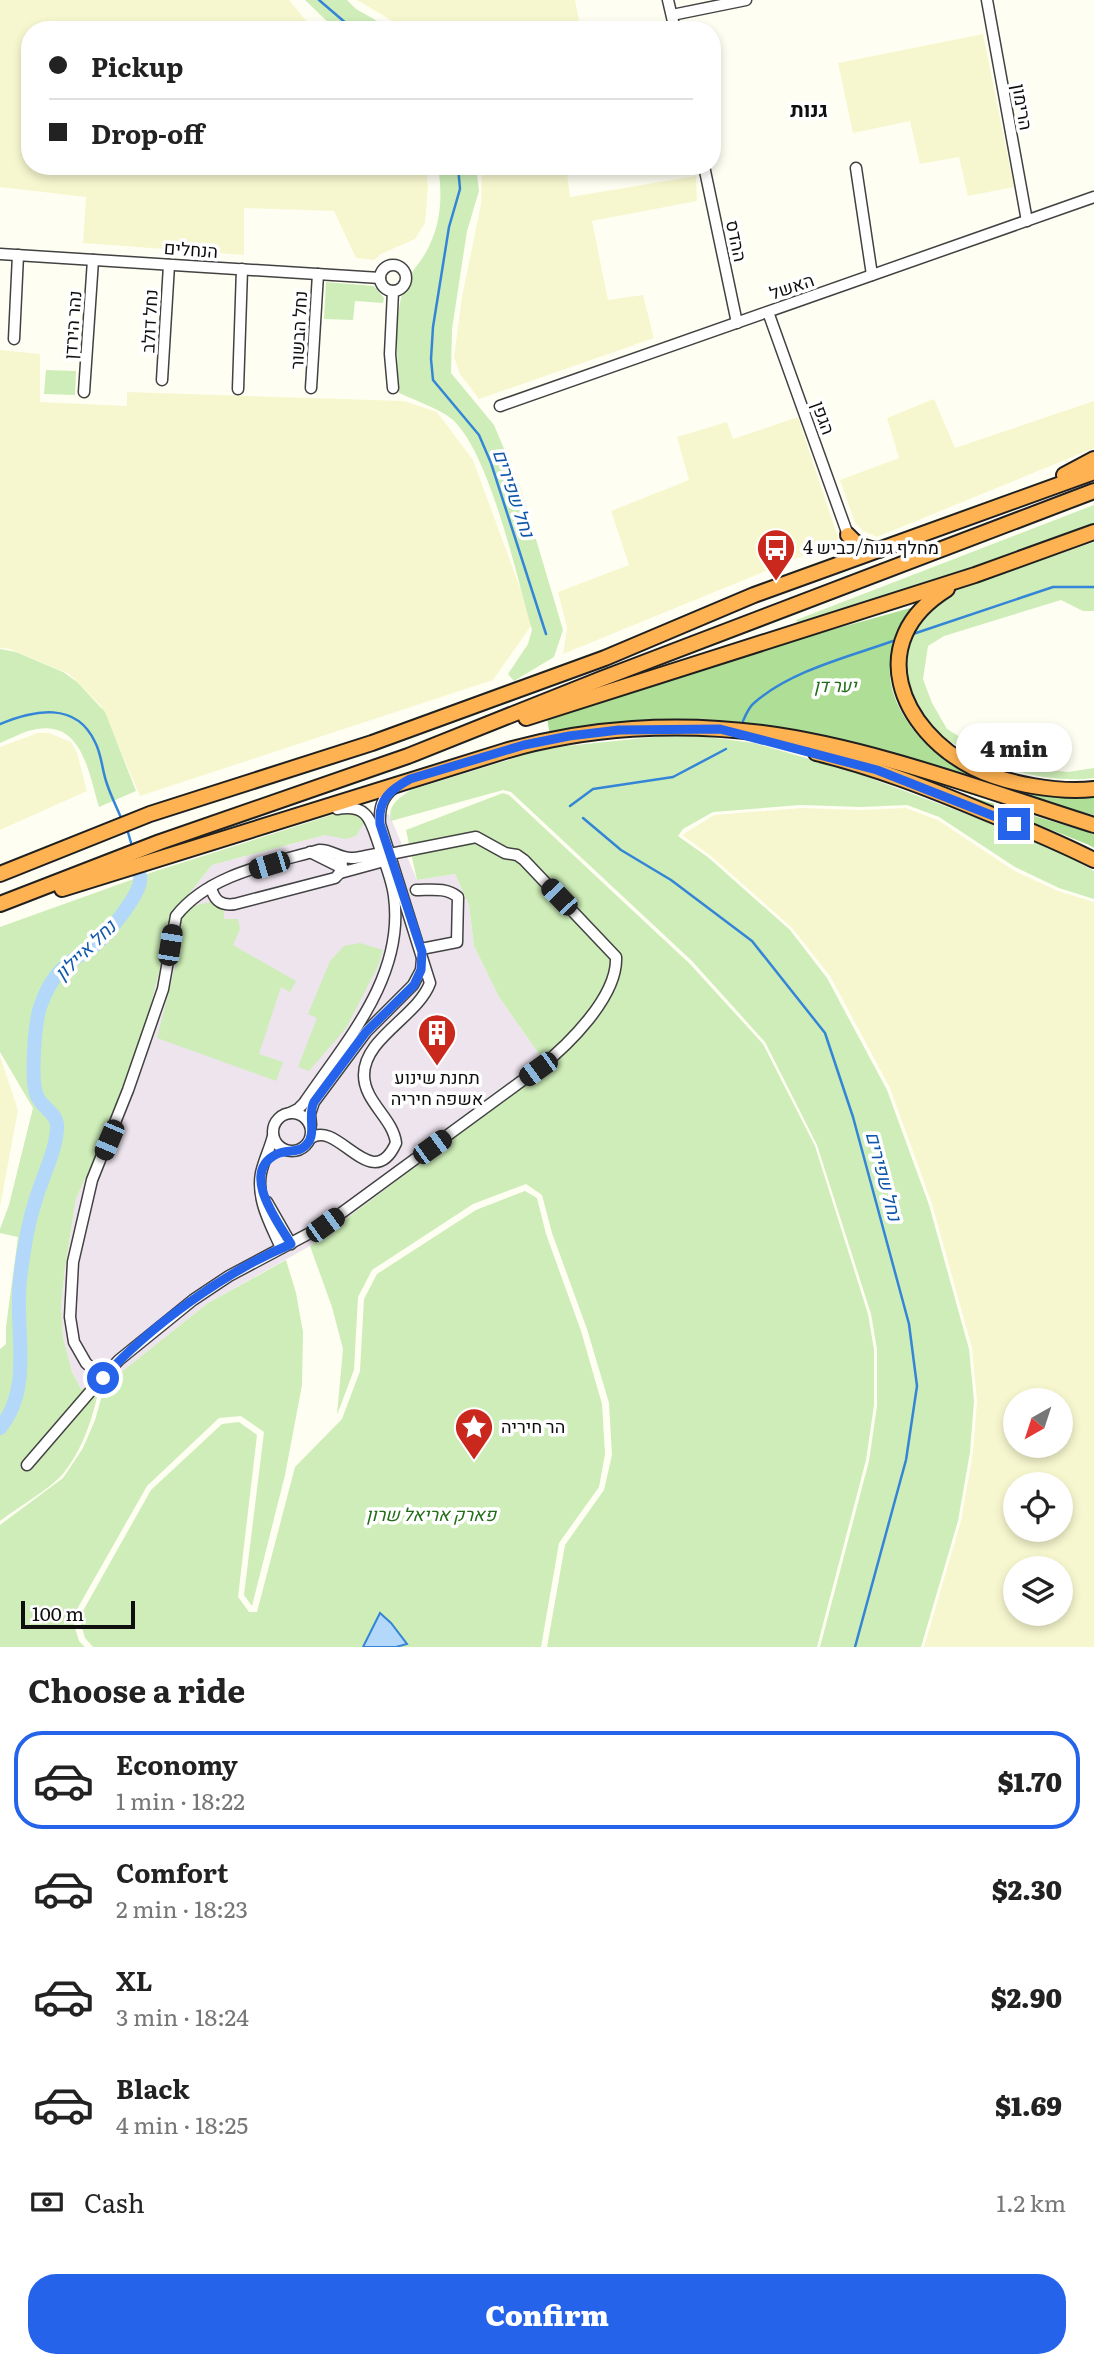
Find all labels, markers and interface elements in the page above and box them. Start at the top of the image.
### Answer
text: Pickup [91,46,183,85]
street label: הרימון [1006,81,1041,132]
district label: גנות [790,92,828,123]
text: Drop-off [91,113,204,152]
street label: ההדס [720,217,755,264]
street label: הנחלים [163,233,219,264]
street label: האשל [766,265,817,306]
street label: נחל דולב [133,288,164,353]
street label: נהר הירדן [56,290,87,360]
street label: נחל הבשור [282,290,313,370]
street label: הגפן [806,397,843,438]
water label: נחל שפירים [487,445,543,542]
bus stop icon: מחלף גנות/כביש 4 [755,527,797,582]
place label: מחלף גנות/כביש 4 [803,533,939,560]
park label: יער דן [814,671,858,698]
callout: 4 min [956,722,1072,772]
text: 4 min [980,730,1048,764]
route end [998,808,1030,840]
car [246,849,293,881]
car [537,875,582,919]
water label: נחל איילון [47,912,122,986]
car [157,923,184,967]
building icon: תחנת שינוע אשפה חיריה [416,1012,458,1067]
car [515,1048,562,1090]
place label: תחנת שינוע אשפה חיריה [391,1063,483,1111]
car [92,1117,127,1163]
car [409,1126,456,1168]
water label: נחל שפירים [860,1128,911,1225]
car [302,1204,349,1246]
route start [87,1362,119,1394]
north arrow [1003,1388,1073,1458]
map controls [1003,1388,1073,1626]
place icon: הר חיריה [453,1406,495,1461]
place label: הר חיריה [501,1412,565,1439]
button: locate [1003,1472,1073,1542]
park label: פארק אריאל שרון [366,1500,498,1527]
button: layers [1003,1556,1073,1626]
scale bar [21,1598,135,1630]
text: 100 m [32,1599,84,1627]
text: Choose a ride [28,1665,245,1713]
text: Economy [116,1744,238,1783]
icon: car [32,1749,95,1812]
text: $1.70 [998,1761,1062,1800]
text: 1 min · 18:22 [116,1783,245,1817]
text: Comfort [116,1852,228,1891]
icon: car [32,1857,95,1920]
text: $2.30 [992,1869,1062,1908]
text: 2 min · 18:23 [116,1891,248,1925]
text: XL [116,1960,153,1999]
icon: car [32,1965,95,2028]
text: $2.90 [991,1977,1062,2016]
text: 3 min · 18:24 [116,1999,249,2033]
text: Black [116,2068,190,2107]
icon: car [32,2073,95,2136]
text: $1.69 [995,2085,1062,2124]
text: 4 min · 18:25 [116,2107,248,2141]
text: Cash [84,2182,145,2221]
icon: cash [28,2183,66,2221]
text: 1.2 km [997,2185,1066,2219]
button: Confirm [28,2274,1066,2354]

